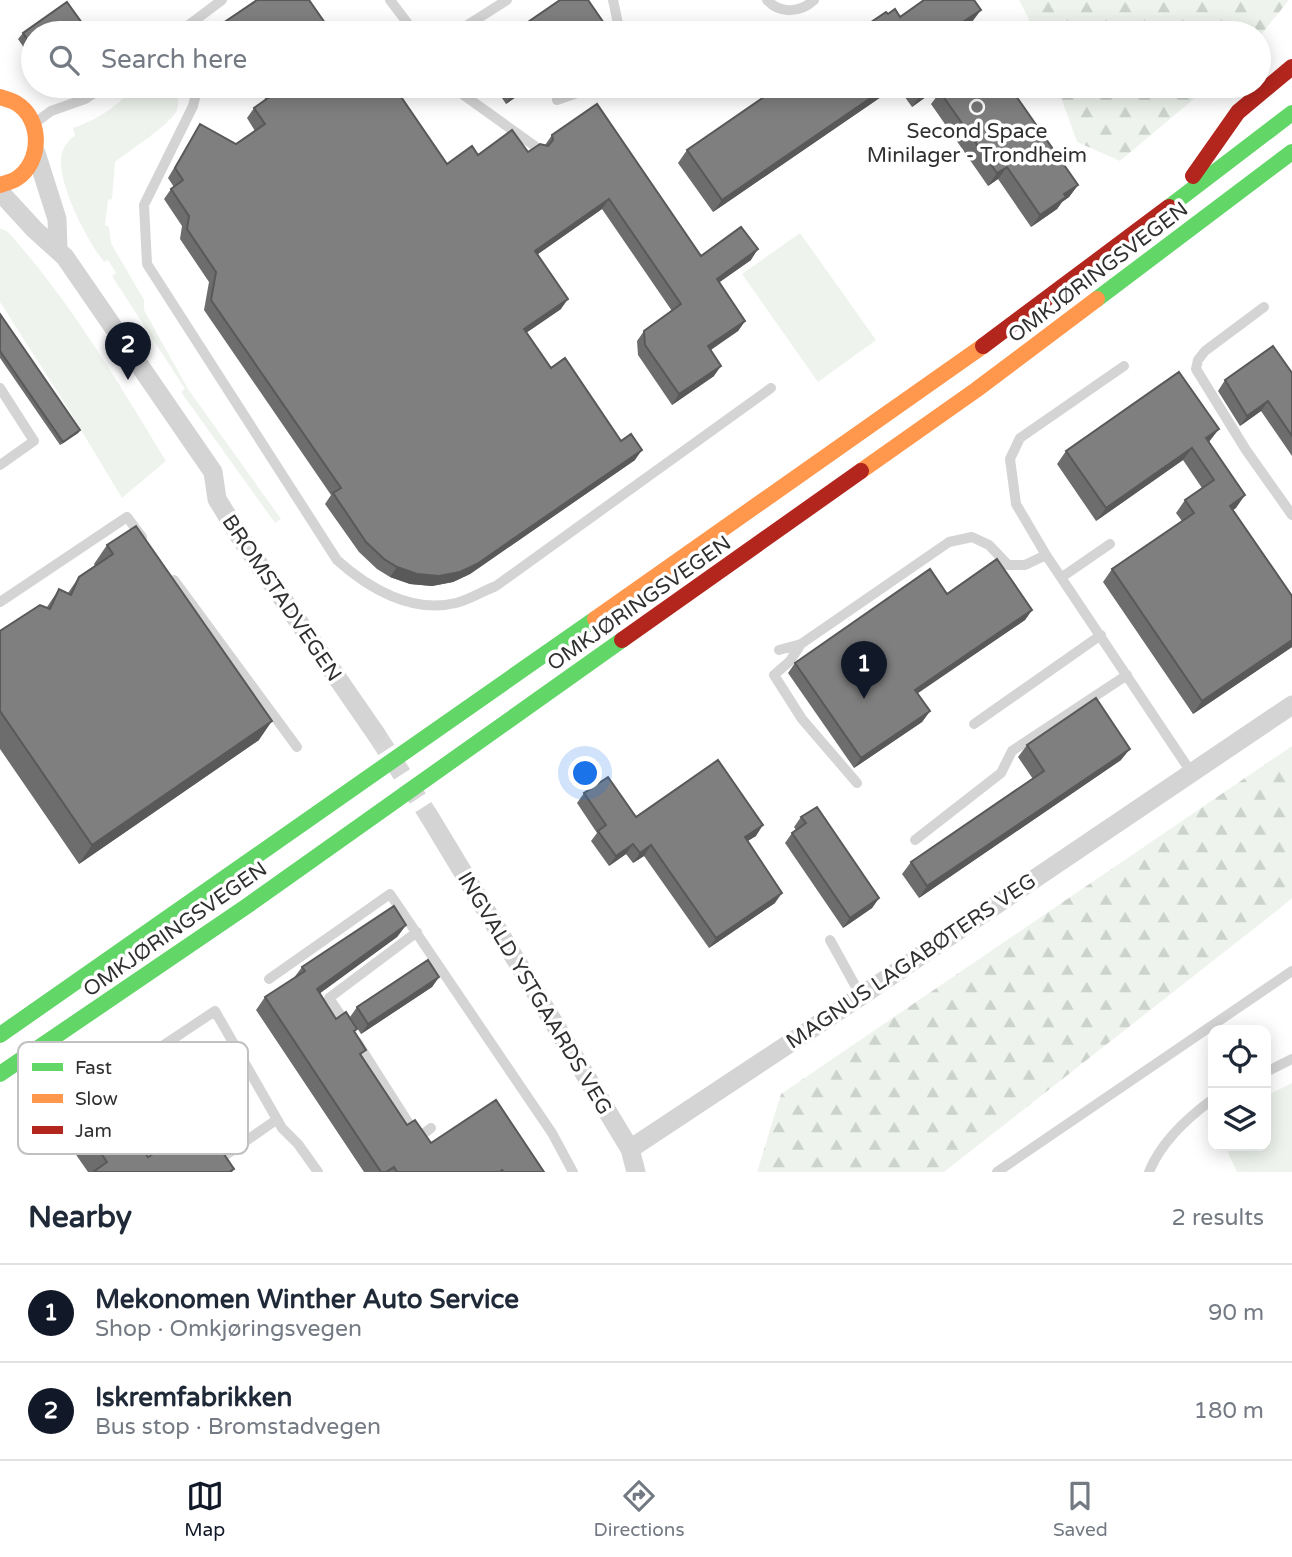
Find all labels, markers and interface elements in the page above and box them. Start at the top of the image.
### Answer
search box [21,21,1271,98]
icon: search [45,41,83,79]
text: Search here [101,44,247,75]
marker: Second Space Minilager - Trondheim [969,99,985,115]
place label: Second Space Minilager - Trondheim [867,119,1087,168]
street label: OMKJØRINGSVEGEN [1003,197,1193,348]
pin: 2 [105,322,151,380]
street label: BROMSTADVEGEN [217,510,347,686]
street label: OMKJØRINGSVEGEN [543,530,736,676]
pin: 1 [841,641,887,699]
your location [568,756,602,790]
street label: OMKJØRINGSVEGEN [79,856,272,1002]
street label: INGVALD YSTGAARDS VEG [452,867,617,1119]
street label: MAGNUS LAGABØTERS VEG [782,868,1041,1054]
map controls [1208,1025,1271,1151]
button: locate [1208,1025,1271,1088]
legend [18,1042,248,1154]
text: Fast [75,1057,112,1079]
text: Slow [75,1088,118,1110]
button: layers [1208,1088,1271,1151]
text: Jam [75,1120,112,1142]
text: Nearby [28,1199,132,1236]
text: 2 results [1171,1204,1264,1232]
text: Mekonomen Winther Auto Service [95,1284,519,1315]
text: 1 [44,1299,58,1327]
text: 90 m [1208,1299,1264,1327]
text: Shop · Omkjøringsvegen [95,1315,362,1343]
text: Iskremfabrikken [95,1382,292,1413]
text: 2 [44,1397,58,1425]
text: 180 m [1194,1397,1264,1425]
text: Bus stop · Bromstadvegen [95,1413,381,1441]
tab: Map [184,1477,225,1541]
tab: Directions [594,1477,685,1541]
tab: Saved [1053,1477,1108,1541]

